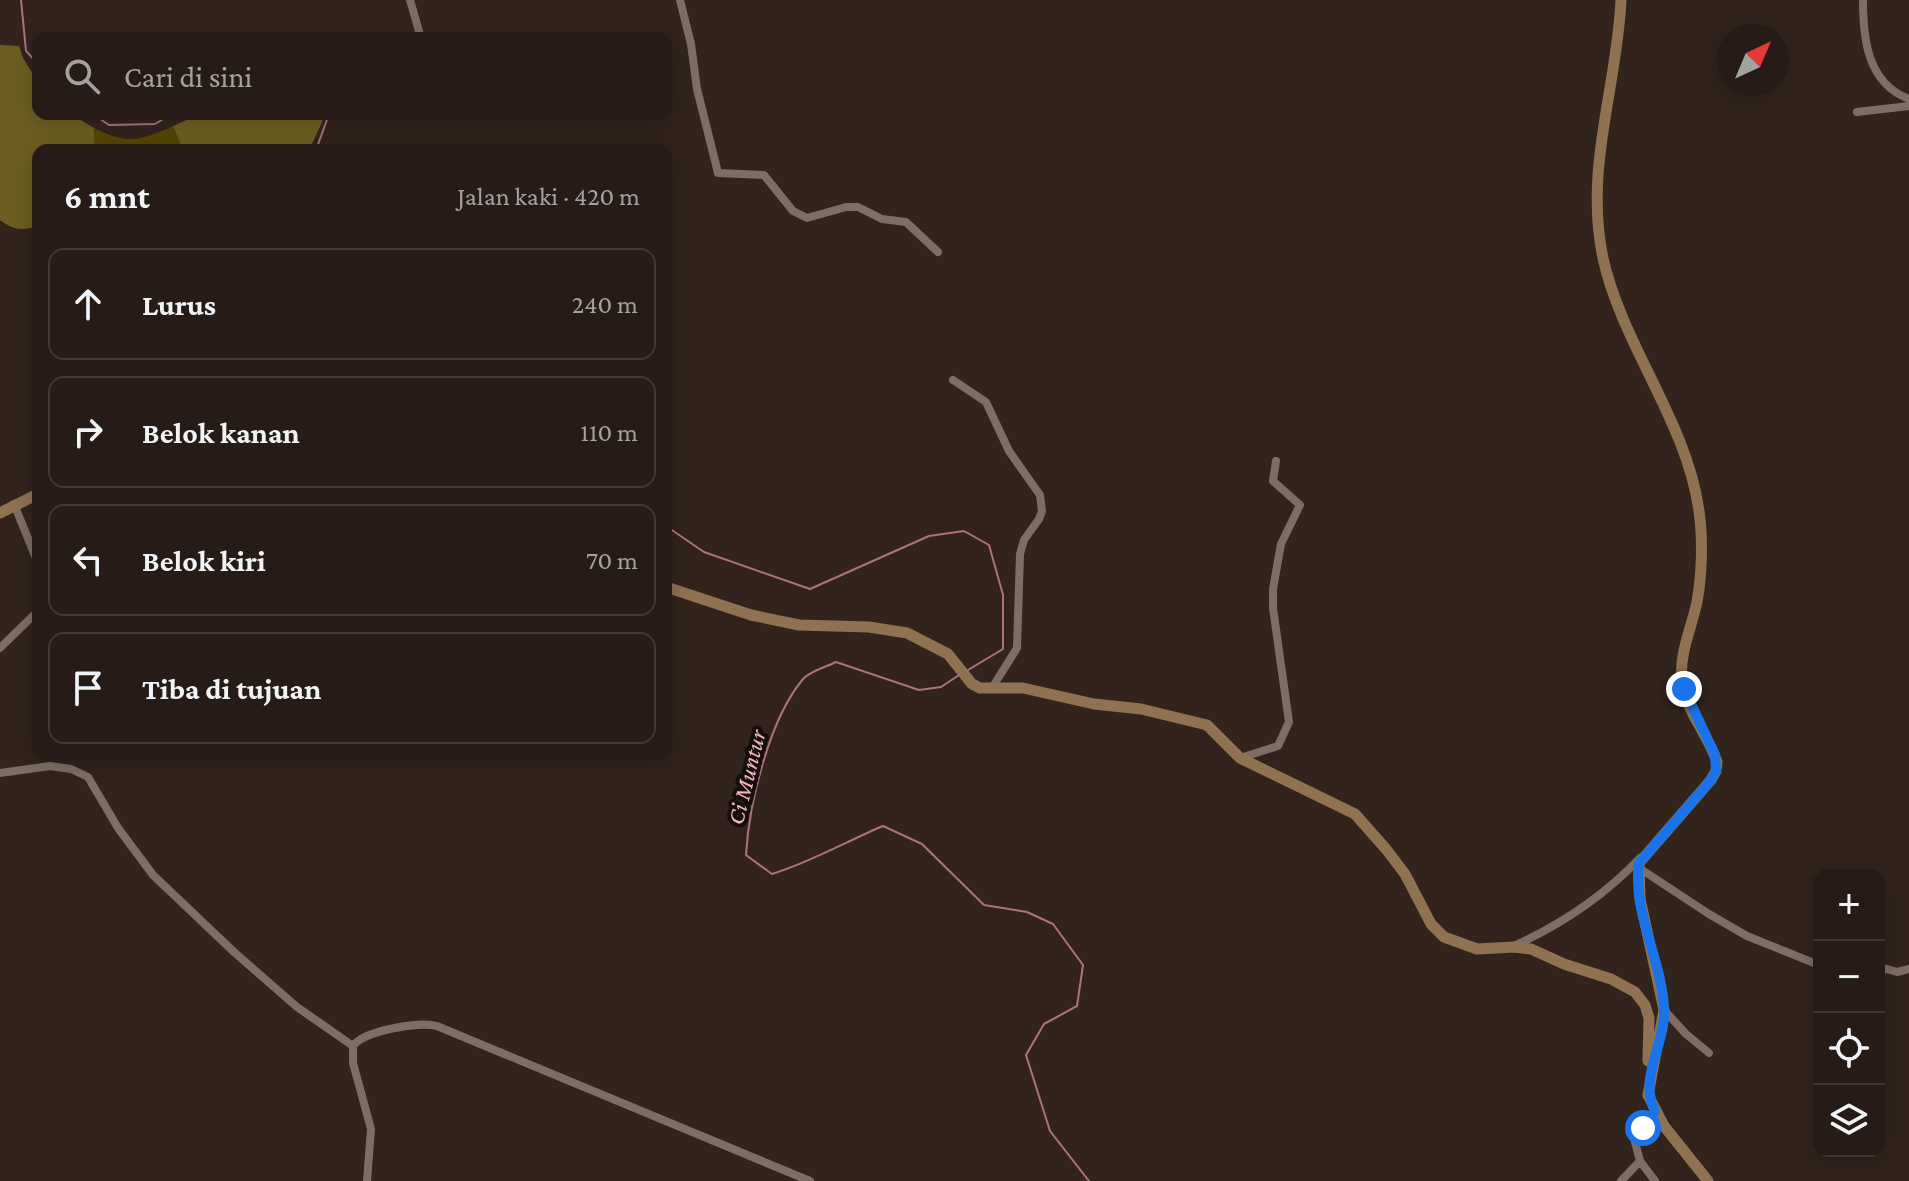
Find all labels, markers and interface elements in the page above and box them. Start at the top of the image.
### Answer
north arrow [1717,24,1789,96]
search box [32,32,672,120]
icon: search [60,54,104,98]
text: Cari di sini [124,60,252,93]
text: 6 mnt [64,178,150,215]
text: Jalan kaki · 420 m [457,182,640,211]
icon: ahead [66,282,110,326]
text: Lurus [142,288,216,321]
text: 240 m [572,290,638,319]
icon: right [66,410,110,454]
text: Belok kanan [142,416,300,449]
text: 110 m [580,418,638,447]
icon: left [66,538,110,582]
text: Belok kiri [142,544,266,577]
text: 70 m [586,546,638,575]
icon: arrive [66,666,110,710]
route end [1666,671,1702,707]
text: Tiba di tujuan [142,672,321,705]
water label: Ci Muntur [721,726,771,827]
map controls [1813,869,1885,1157]
button: + [1813,869,1885,941]
button: − [1813,941,1885,1013]
button: locate [1813,1013,1885,1085]
button: layers [1813,1085,1885,1157]
route start [1625,1110,1661,1146]

